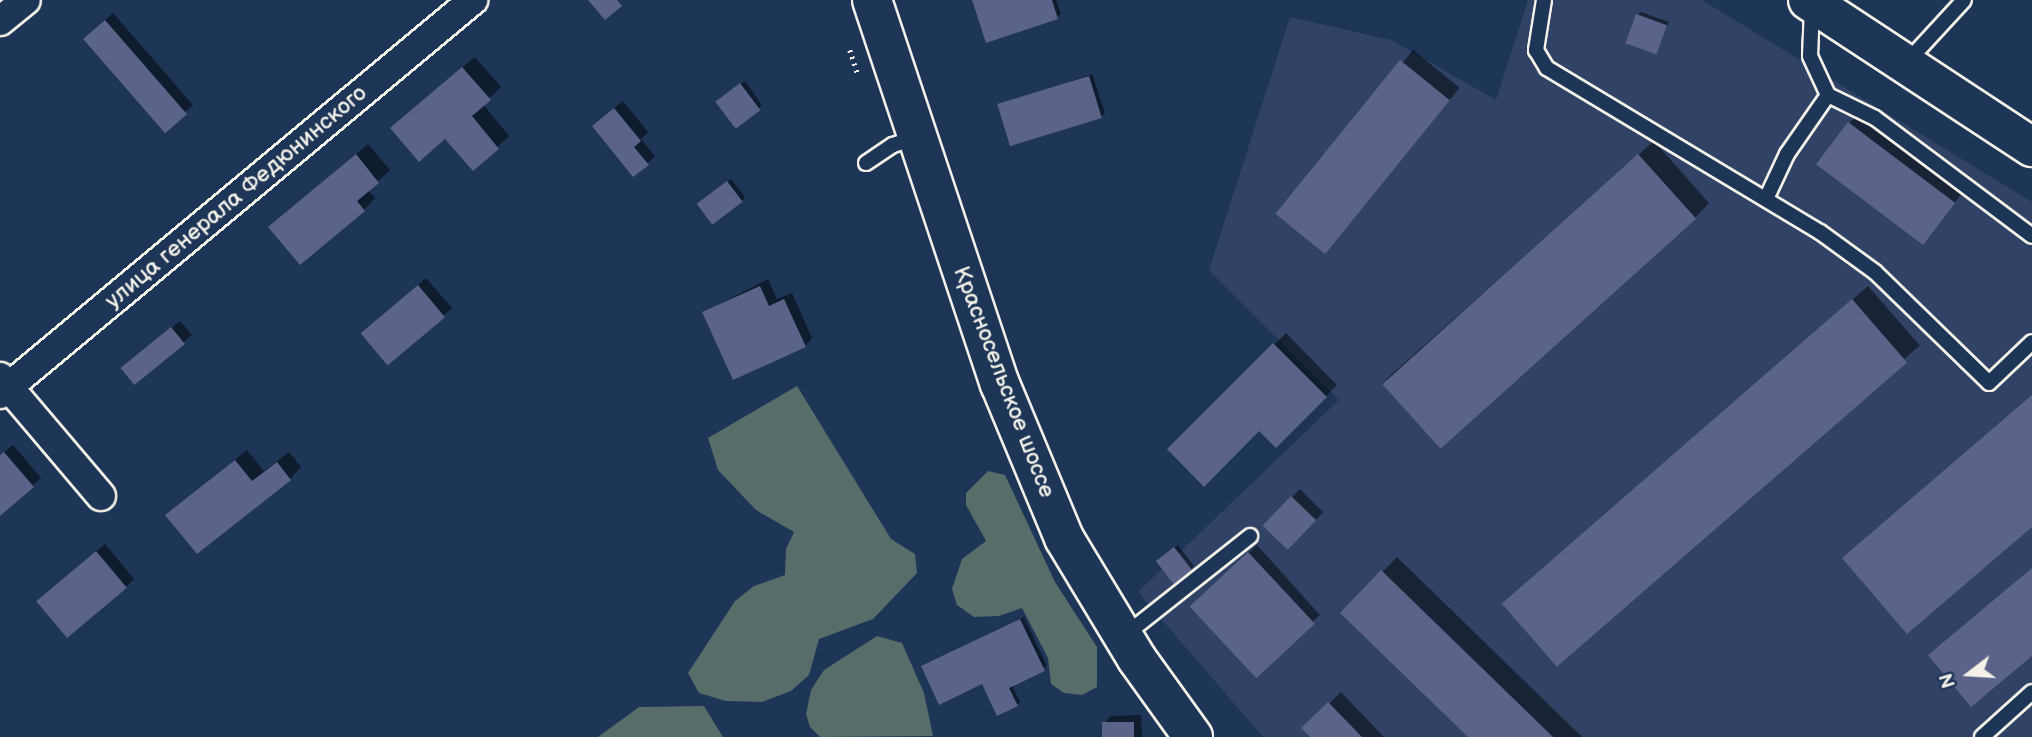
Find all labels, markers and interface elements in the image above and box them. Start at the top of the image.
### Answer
street label: улица генерала Федюнинского [100,79,372,315]
street label: Красносельское шоссе [947,262,1061,502]
north arrow [1934,639,2004,709]
text: N [1935,670,1962,690]

